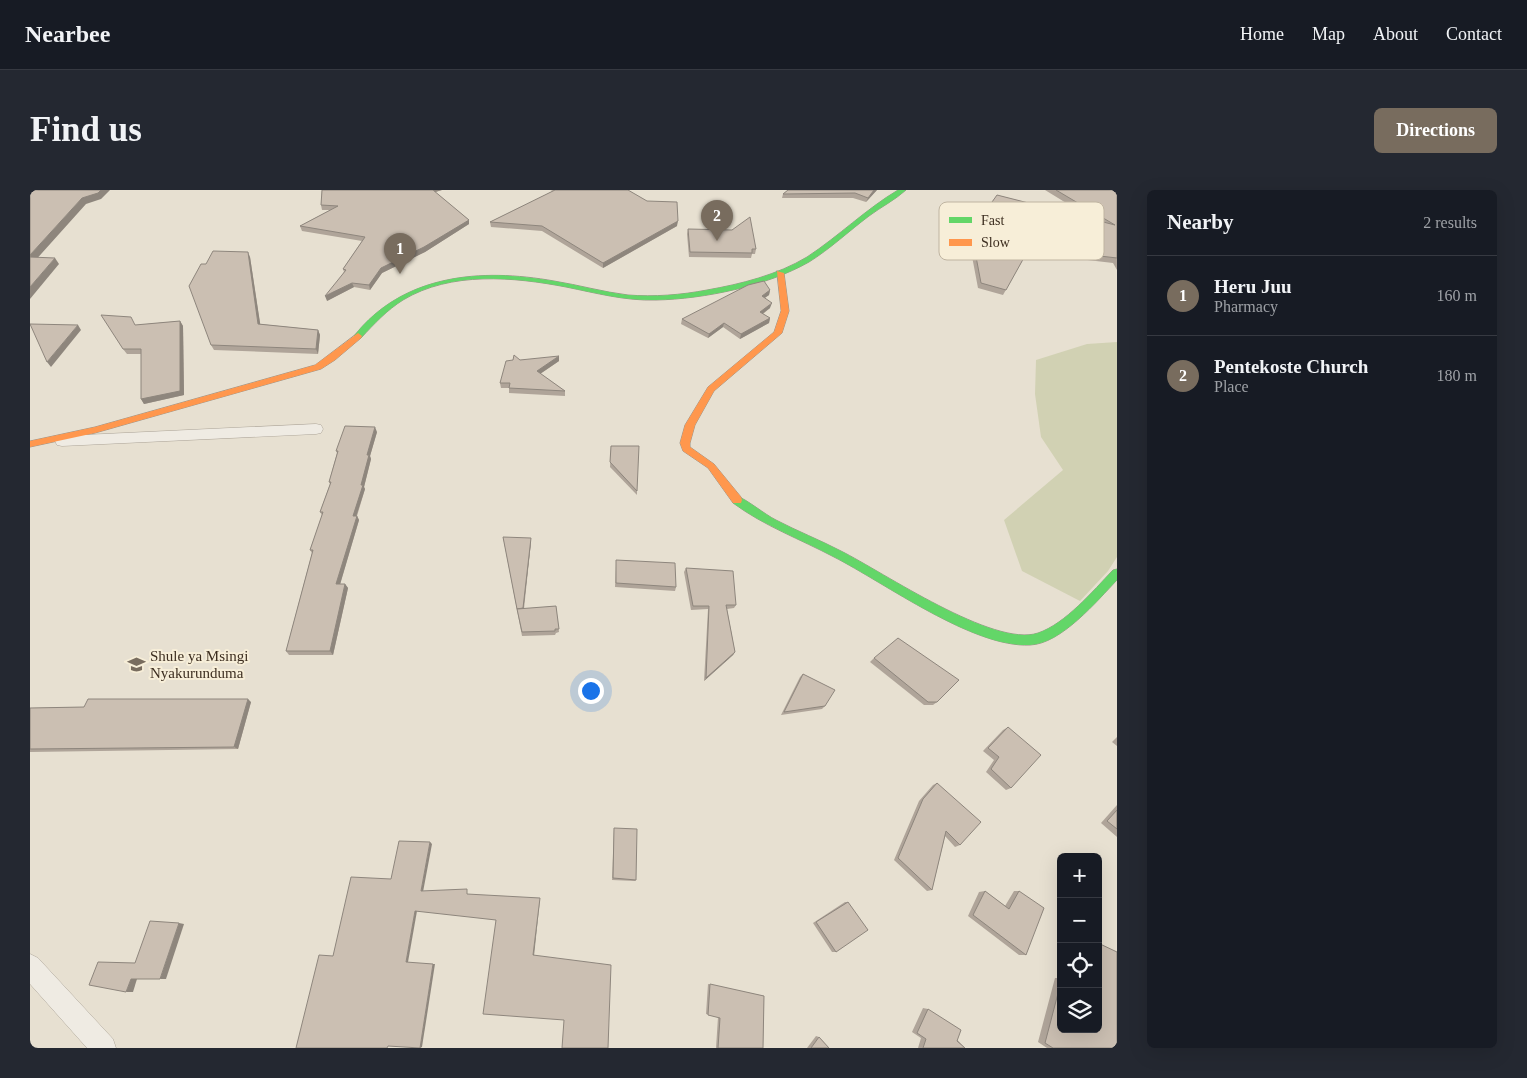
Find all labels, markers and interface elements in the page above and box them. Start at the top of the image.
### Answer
text: Nearbee [25,21,110,47]
text: Home [1240,24,1284,44]
text: Map [1312,24,1345,44]
text: About [1373,24,1418,44]
text: Contact [1446,24,1502,44]
button: Directions [1374,108,1497,153]
text: Find us [30,110,142,149]
pin: 2 [701,200,733,241]
legend [939,202,1104,260]
text: Nearby [1167,210,1234,234]
text: Fast [981,213,1004,228]
text: 2 results [1423,214,1477,231]
pin: 1 [384,233,416,274]
text: Slow [981,235,1011,250]
text: Heru Juu [1214,276,1292,297]
text: 1 [1179,287,1187,304]
text: 160 m [1437,287,1477,304]
text: Pharmacy [1214,298,1278,315]
text: Pentekoste Church [1214,356,1368,377]
text: 2 [1179,367,1187,384]
text: 180 m [1437,367,1477,384]
text: Place [1214,378,1249,395]
place label: Shule ya Msingi Nyakurunduma [150,648,248,681]
school or university icon: Shule ya Msingi Nyakurunduma [126,655,146,675]
your location [578,678,604,704]
map controls [1057,853,1102,1033]
button: + [1057,853,1102,898]
button: − [1057,898,1102,943]
button: locate [1057,943,1102,988]
button: layers [1057,988,1102,1033]

